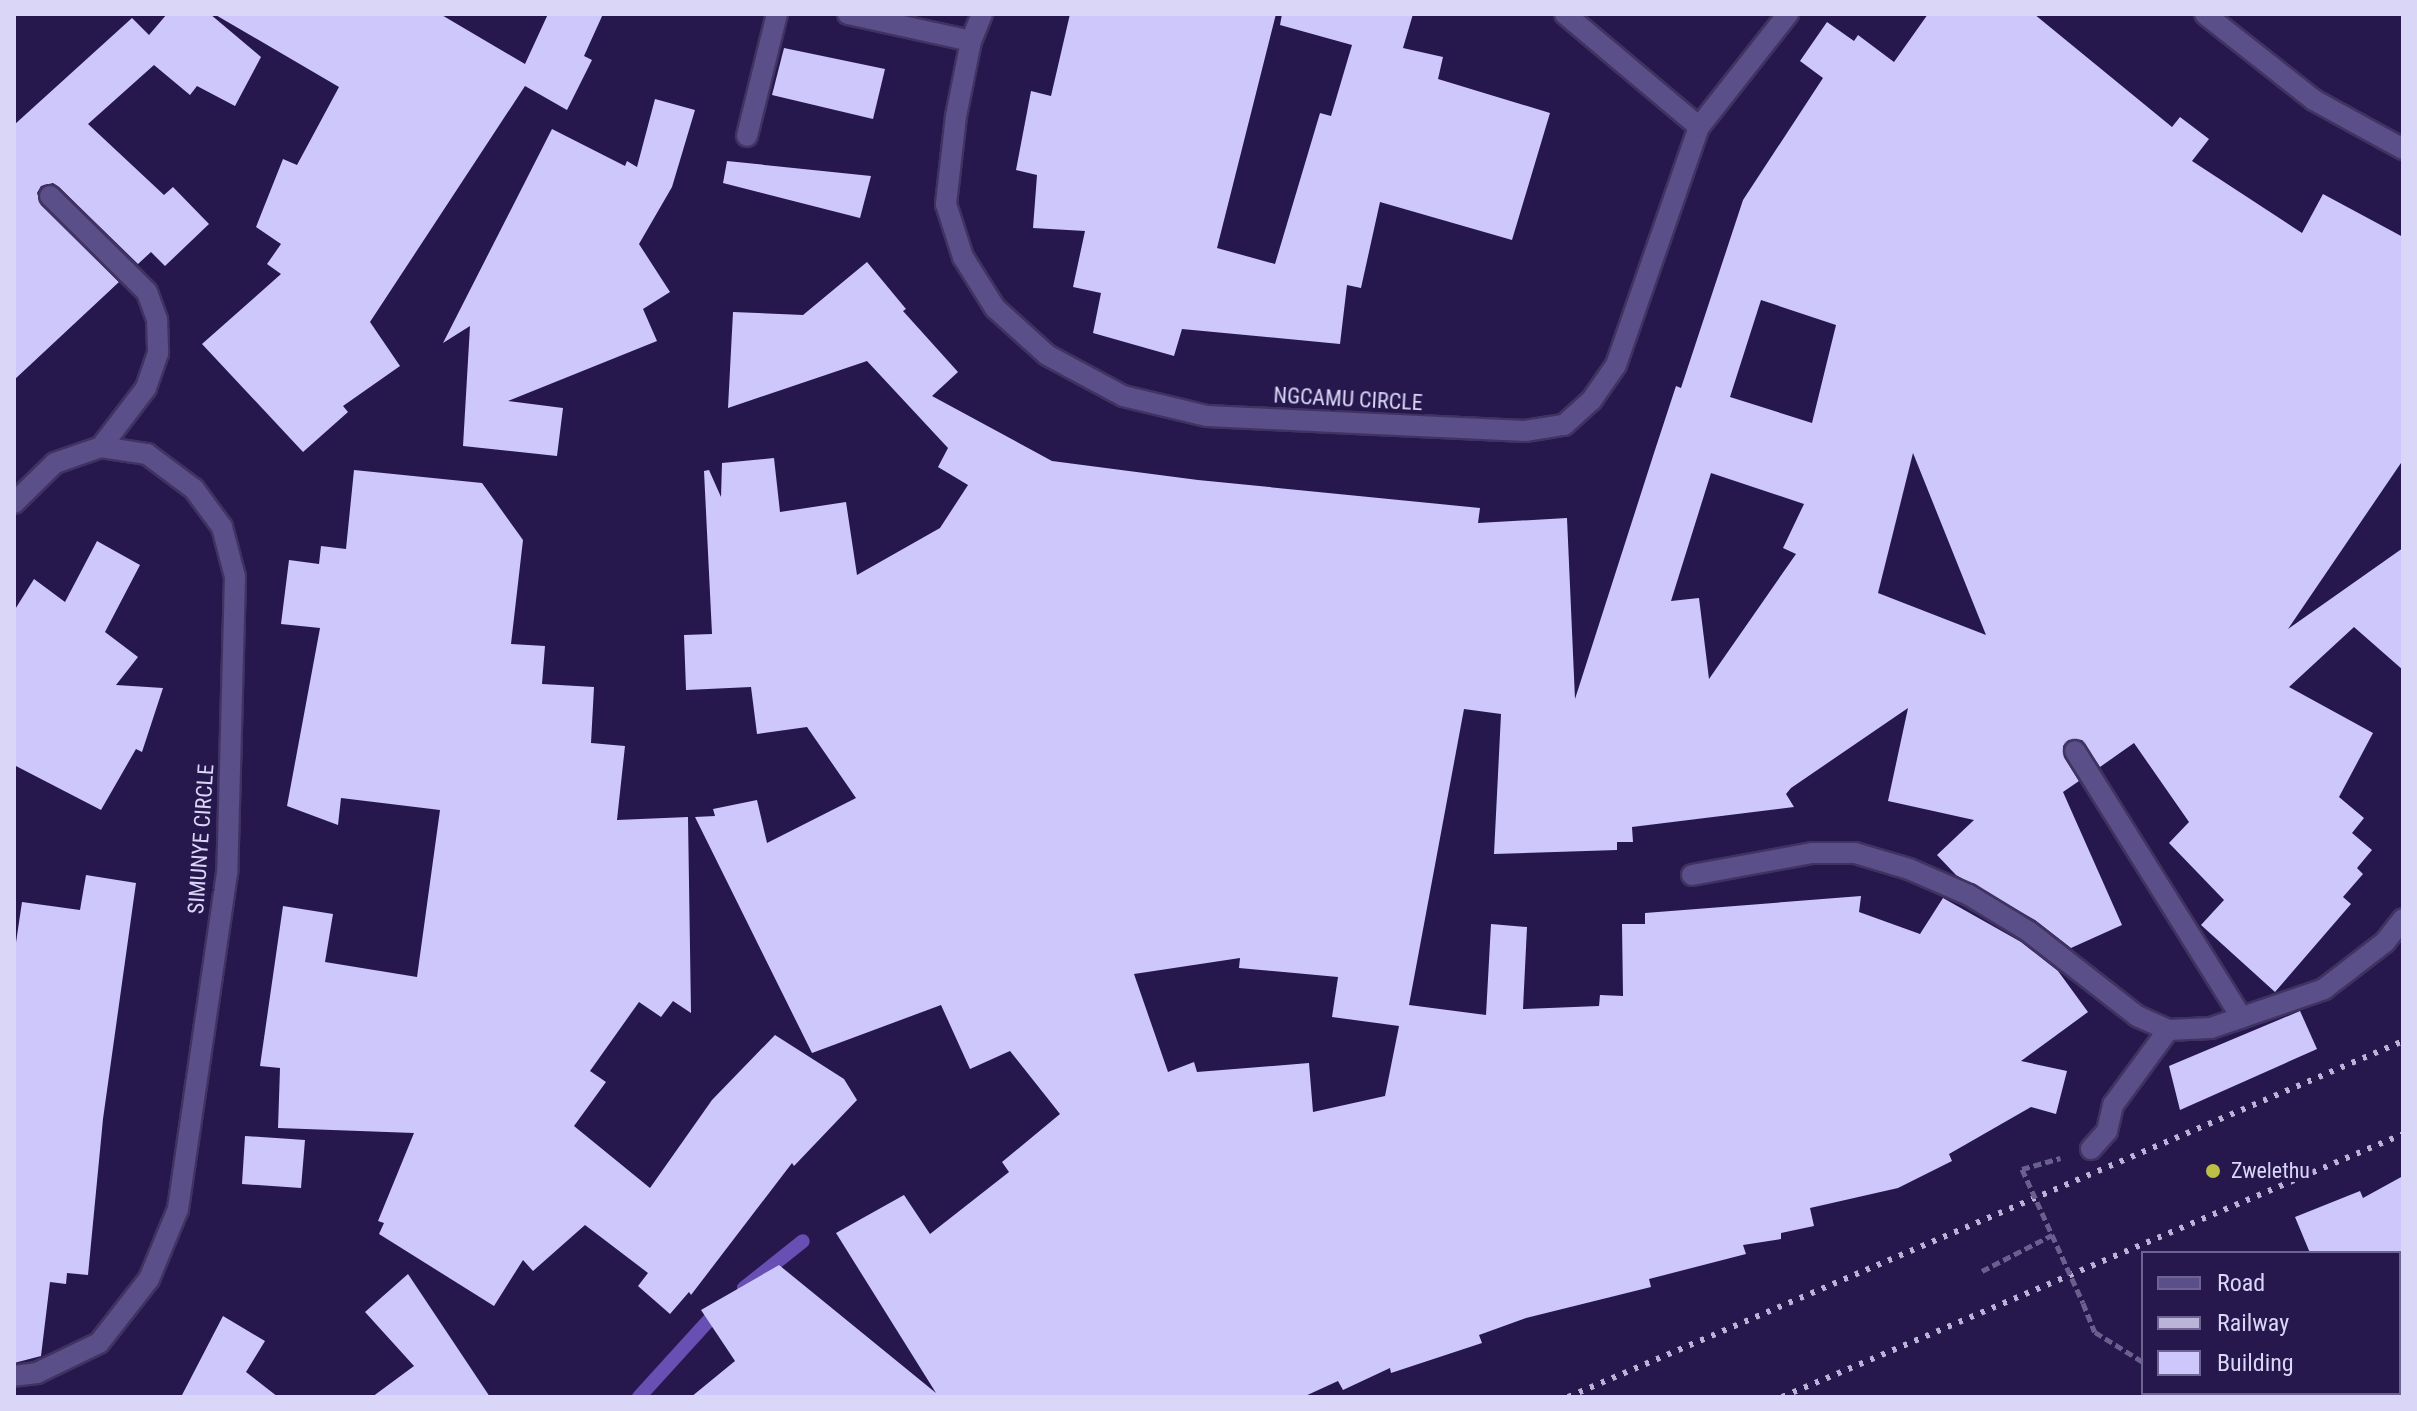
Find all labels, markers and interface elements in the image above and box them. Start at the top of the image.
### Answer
street label: NGCAMU CIRCLE [1273,382,1423,416]
street label: SIMUNYE CIRCLE [183,763,219,915]
place label: Zwelethu [2231,1158,2310,1184]
marker: Zwelethu [2202,1160,2224,1182]
legend [2141,1251,2401,1395]
text: Road [2217,1269,2265,1297]
text: Railway [2217,1309,2289,1337]
text: Building [2217,1349,2294,1377]

